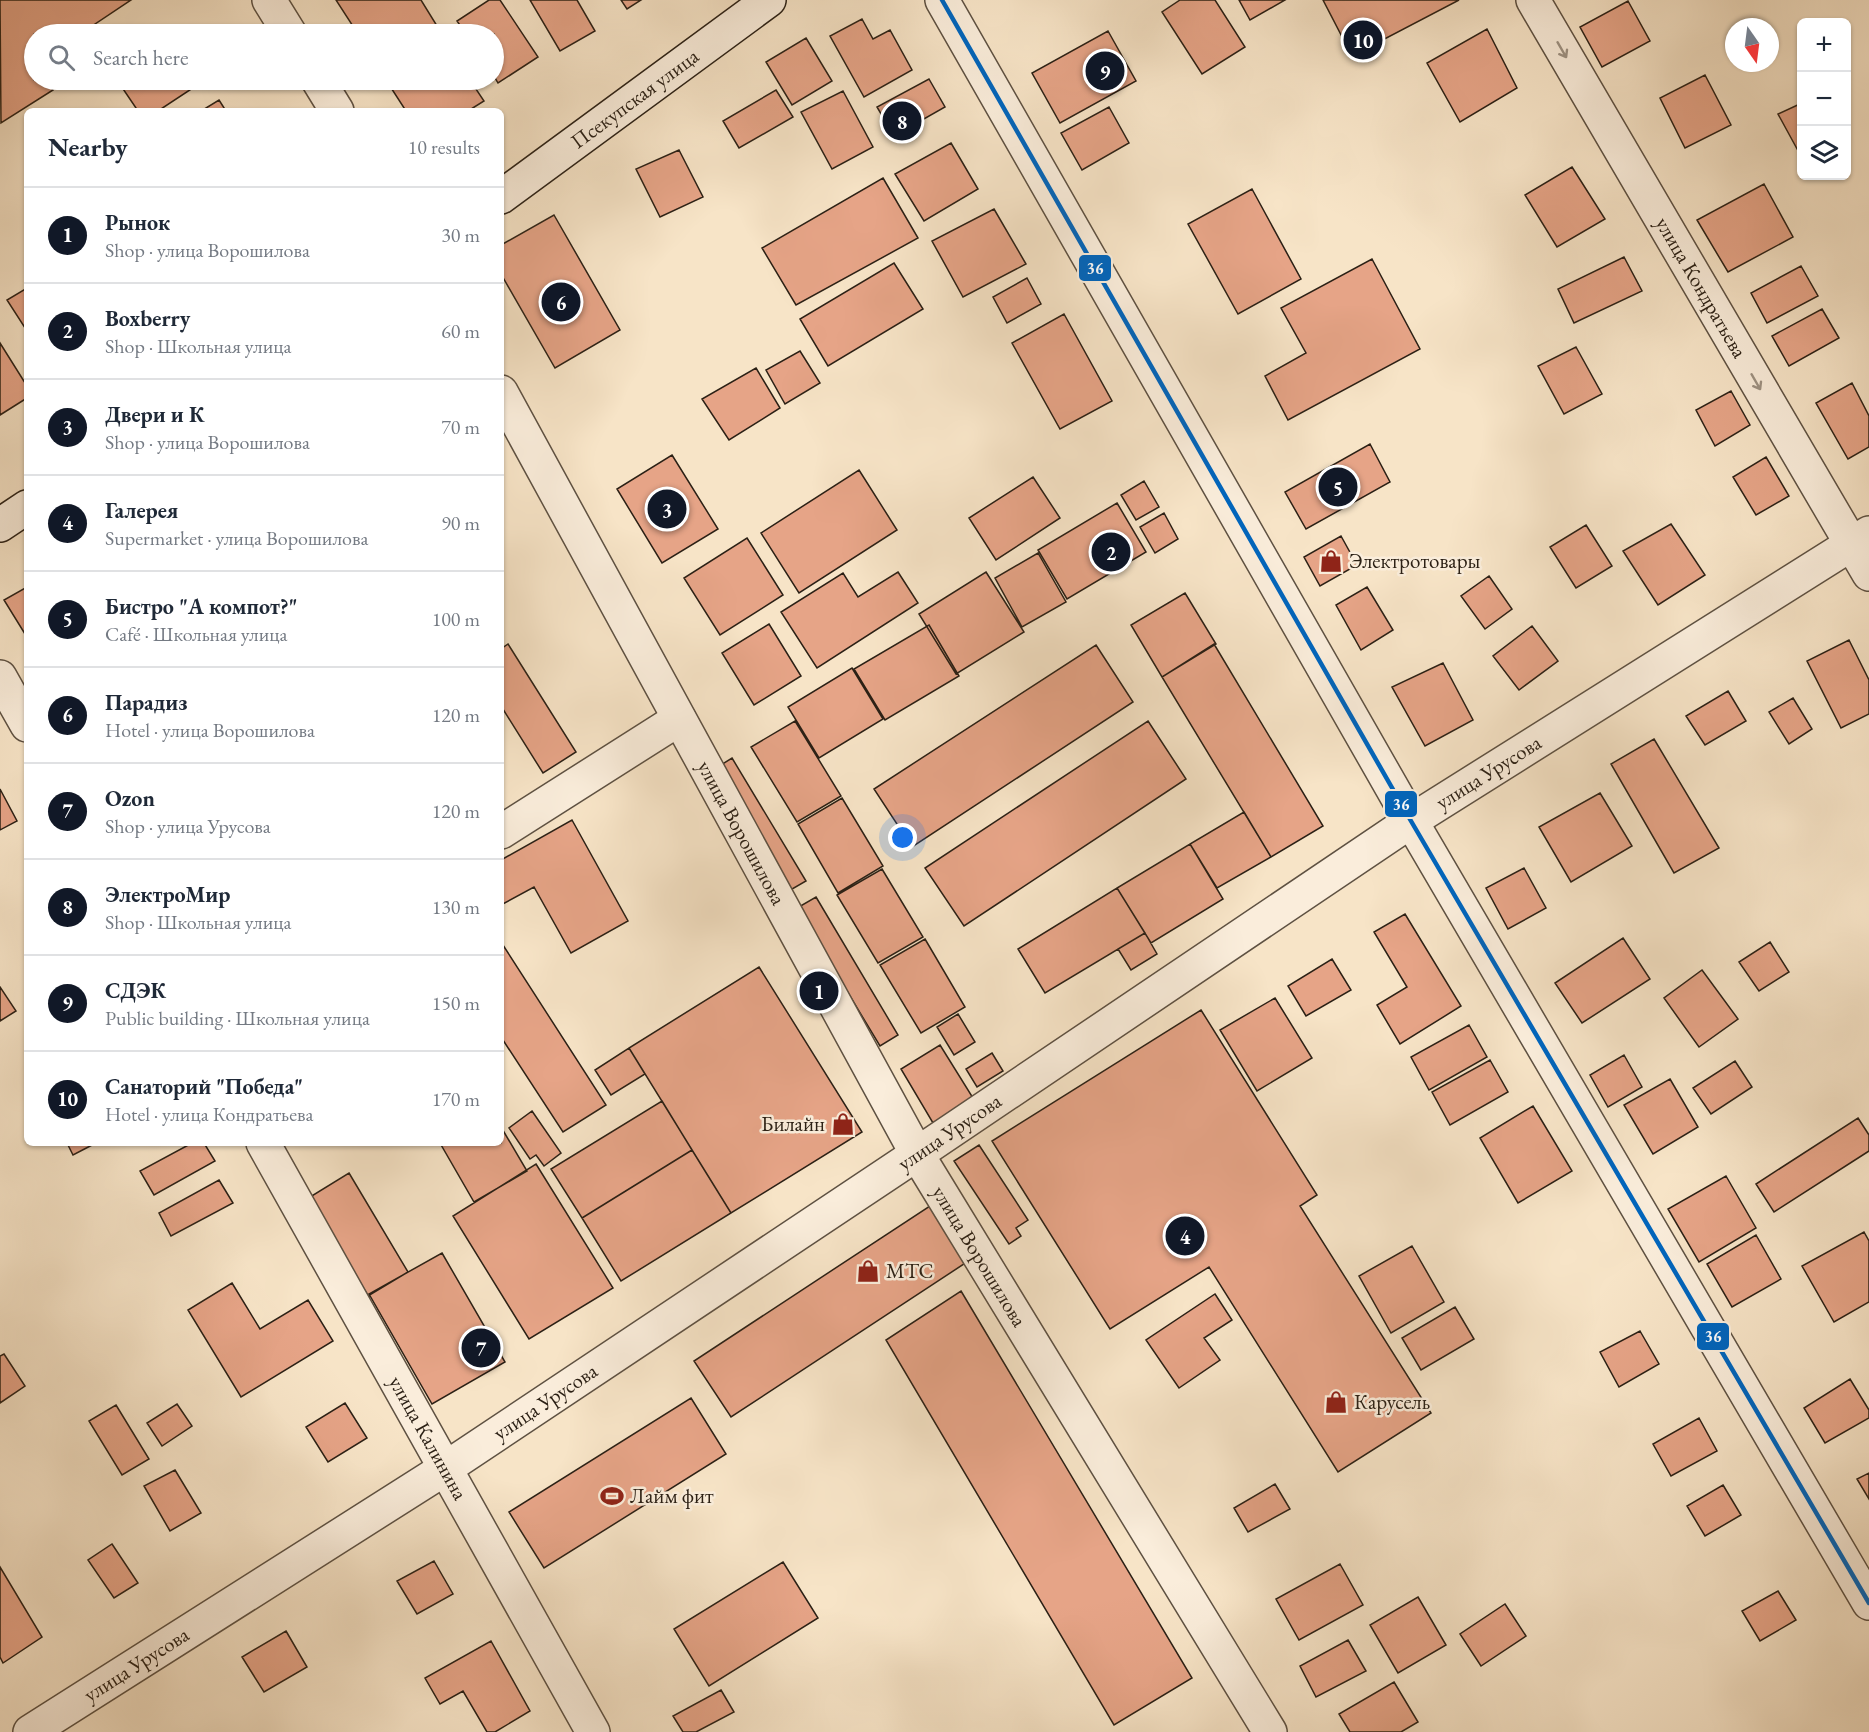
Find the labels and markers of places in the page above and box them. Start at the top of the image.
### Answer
pin: 10 [1344,18,1382,63]
pin: 9 [1086,48,1124,94]
pin: 8 [882,98,922,144]
pin: 6 [542,280,580,324]
pin: 5 [1318,464,1358,510]
pin: 3 [648,486,686,532]
pin: 2 [1092,530,1130,574]
place label: Электротовары [1349,547,1481,574]
shop icon: Электротовары [1318,548,1344,574]
pin: 1 [800,968,838,1014]
place label: Билайн [761,1110,825,1137]
shop icon: Билайн [830,1111,856,1137]
pin: 4 [1166,1214,1204,1258]
place label: МТС [886,1257,933,1284]
shop icon: МТС [855,1258,881,1284]
pin: 7 [462,1326,500,1370]
place label: Карусель [1354,1388,1430,1415]
shop icon: Карусель [1323,1389,1349,1415]
place label: Лайм фит [630,1482,714,1509]
sports icon: Лайм фит [599,1483,625,1509]

